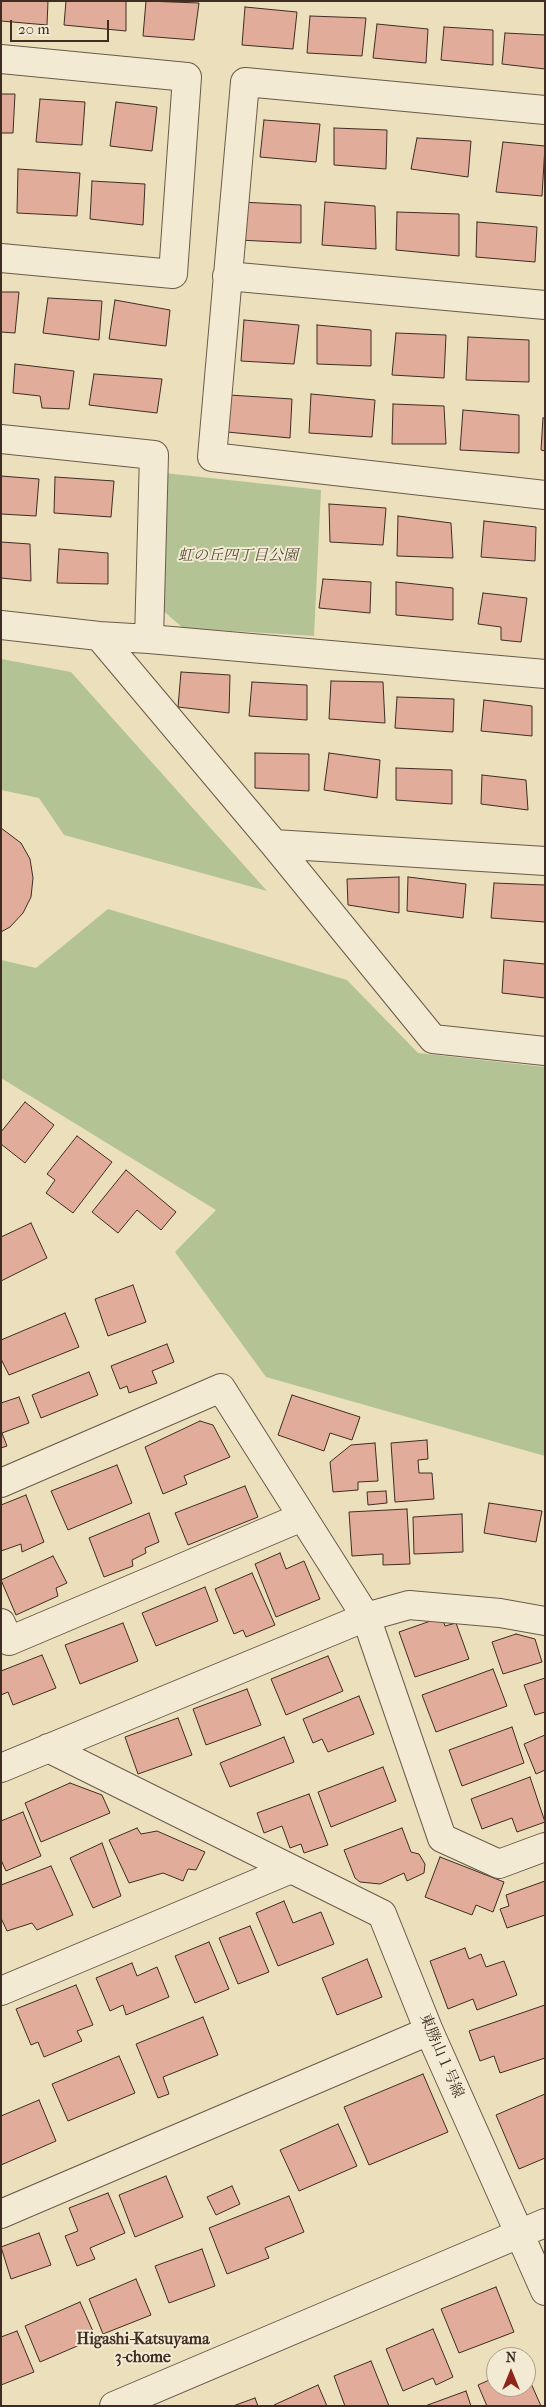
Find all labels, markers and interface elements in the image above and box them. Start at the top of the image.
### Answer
scale bar [12,10,111,42]
text: 20 m [18,20,50,38]
park label: 虹の丘四丁目公園 [178,547,298,565]
street label: 東勝山１号線 [415,2011,467,2101]
district label: Higashi-Katsuyama 3-chome [76,2330,210,2368]
north arrow [486,2347,536,2397]
text: N [506,2349,516,2366]

